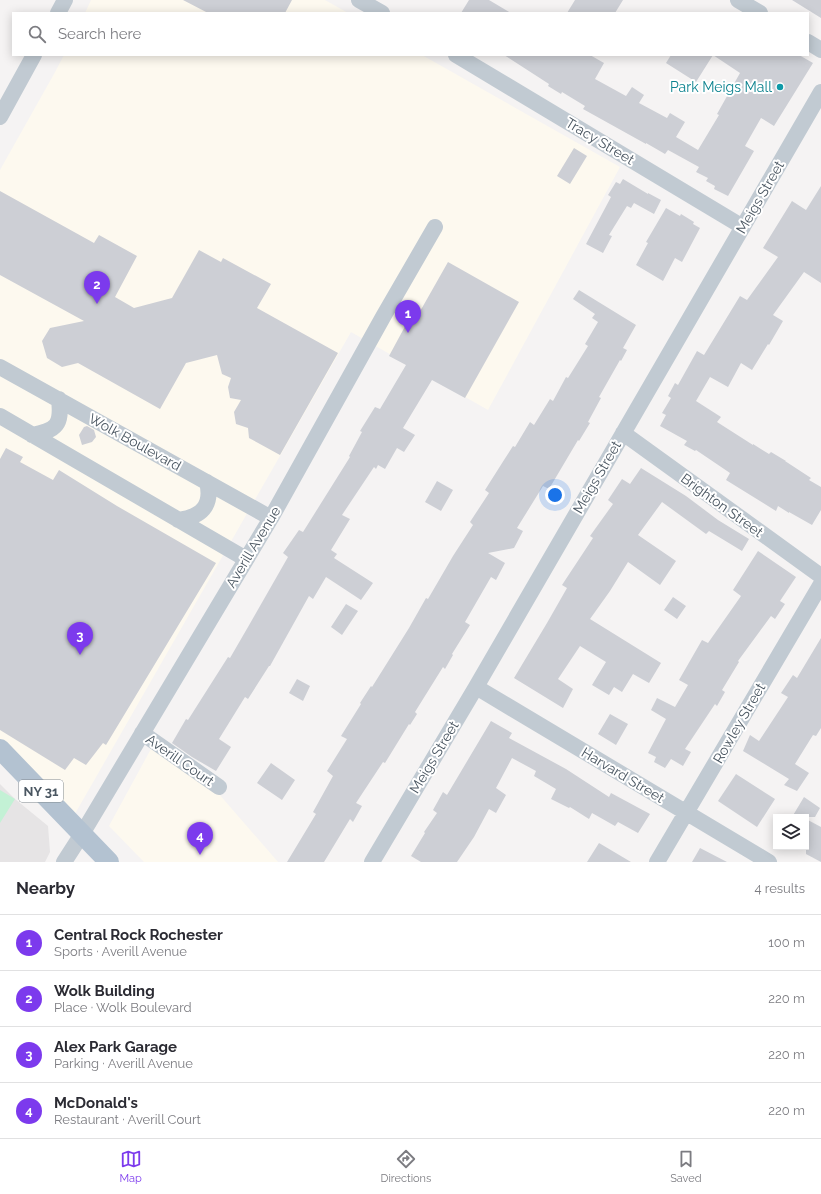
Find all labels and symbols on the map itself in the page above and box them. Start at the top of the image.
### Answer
place label: Park Meigs Mall [670,79,772,95]
marker: Park Meigs Mall [775,82,785,92]
street label: Tracy Street [563,114,637,168]
street label: Meigs Street [733,158,787,236]
pin: 2 [84,271,110,304]
pin: 1 [395,300,421,333]
street label: Wolk Boulevard [86,410,184,474]
street label: Meigs Street [570,438,624,516]
street label: Brighton Street [678,470,766,540]
your location [545,485,565,505]
street label: Averill Avenue [222,504,284,590]
pin: 3 [67,622,93,655]
street label: Rowley Street [710,680,769,766]
street label: Meigs Street [406,718,462,796]
street label: Averill Court [143,731,217,789]
street label: Harvard Street [579,744,667,806]
road number: NY 31 [19,780,63,802]
pin: 4 [187,822,213,855]

